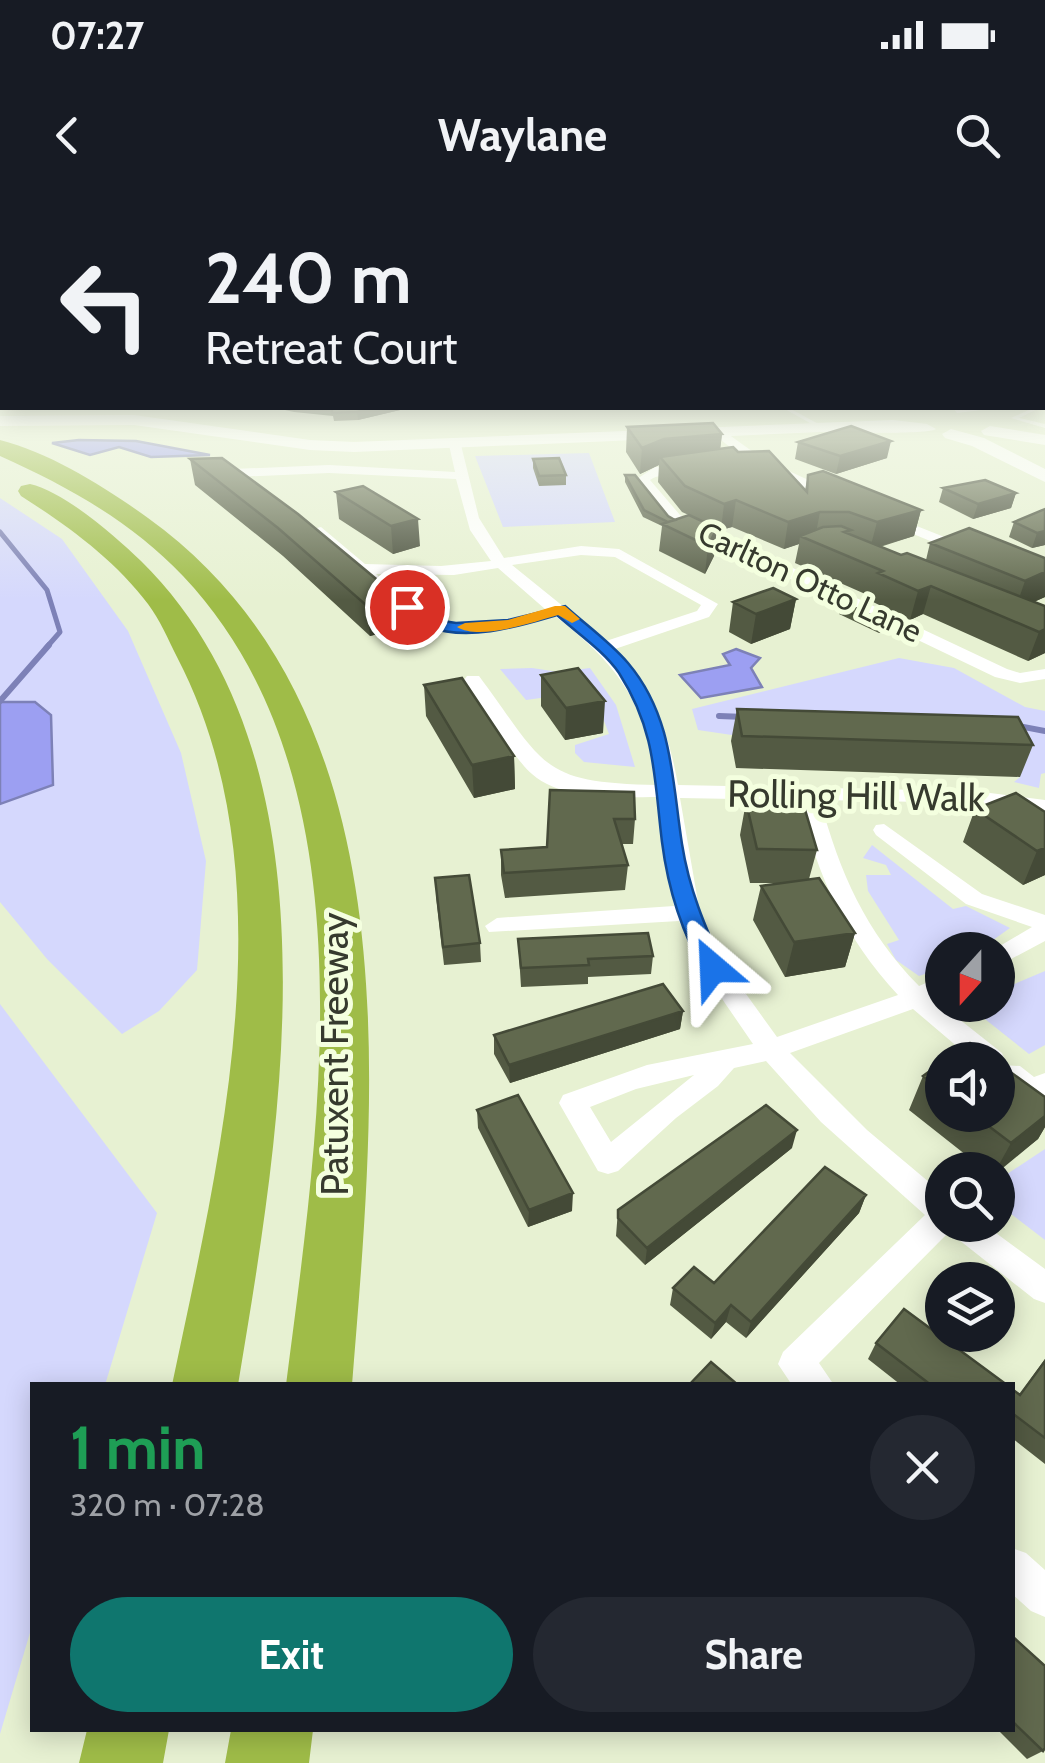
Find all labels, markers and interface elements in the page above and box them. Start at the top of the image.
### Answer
text: 07:27 [50,12,144,59]
icon: back [40,108,95,163]
text: Waylane [438,108,607,162]
icon: search [950,108,1005,163]
text: 240 m [205,235,412,321]
icon: left [40,240,170,370]
text: Retreat Court [205,321,457,375]
street label: Carlton Otto Lane [692,513,928,650]
pin [365,565,450,650]
icon: arrive [380,580,435,635]
street label: Rolling Hill Walk [727,770,985,821]
street label: Patuxent Freeway [311,912,358,1196]
position arrow [661,916,765,1020]
north arrow [925,932,1015,1022]
map controls [925,932,1015,1352]
button: sound [925,1042,1015,1132]
button: search [925,1152,1015,1242]
button: layers [925,1262,1015,1352]
text: 1 min [70,1411,205,1484]
button: close [870,1415,975,1520]
text: 320 m · 07:28 [70,1485,265,1524]
button: Exit [70,1597,513,1712]
button: Share [533,1597,975,1712]

